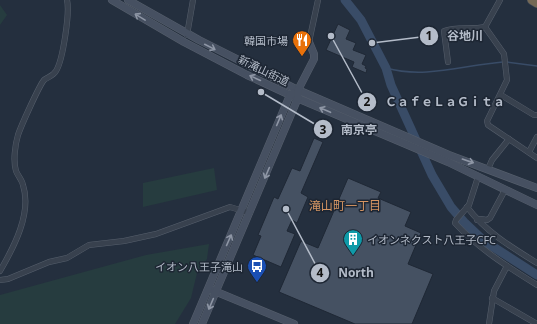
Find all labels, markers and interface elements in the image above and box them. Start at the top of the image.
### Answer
one-way arrow [134,12,146,20]
callout: 谷地川 [419,24,491,48]
text: 1 [426,27,432,44]
text: 谷地川 [447,27,483,44]
restaurant icon: 韓国市場 [291,29,313,57]
place label: 韓国市場 [244,33,288,48]
one-way arrow [204,43,216,51]
street label: 新滝山街道 [236,51,292,89]
one-way arrow [249,74,261,81]
callout: ＣａｆｅＬａＧｉｔａ [357,90,513,114]
text: 2 [364,93,371,110]
text: ＣａｆｅＬａＧｉｔａ [385,93,505,110]
one-way arrow [320,106,332,113]
one-way arrow [276,114,284,126]
callout: 南京亭 [313,117,385,141]
text: 3 [320,121,327,138]
text: 南京亭 [341,121,377,138]
one-way arrow [461,158,473,166]
one-way arrow [262,167,270,179]
district label: 滝山町一丁目 [309,197,381,214]
building icon: イオンネクスト八王子CFC [342,228,364,256]
place label: イオンネクスト八王子CFC [367,232,496,247]
one-way arrow [226,234,233,246]
bus stop icon: イオン八王子滝山 [246,255,268,283]
place label: イオン八王子滝山 [155,259,243,274]
callout: North [310,261,382,285]
text: 4 [317,264,324,281]
text: North [338,264,374,281]
one-way arrow [206,298,214,310]

